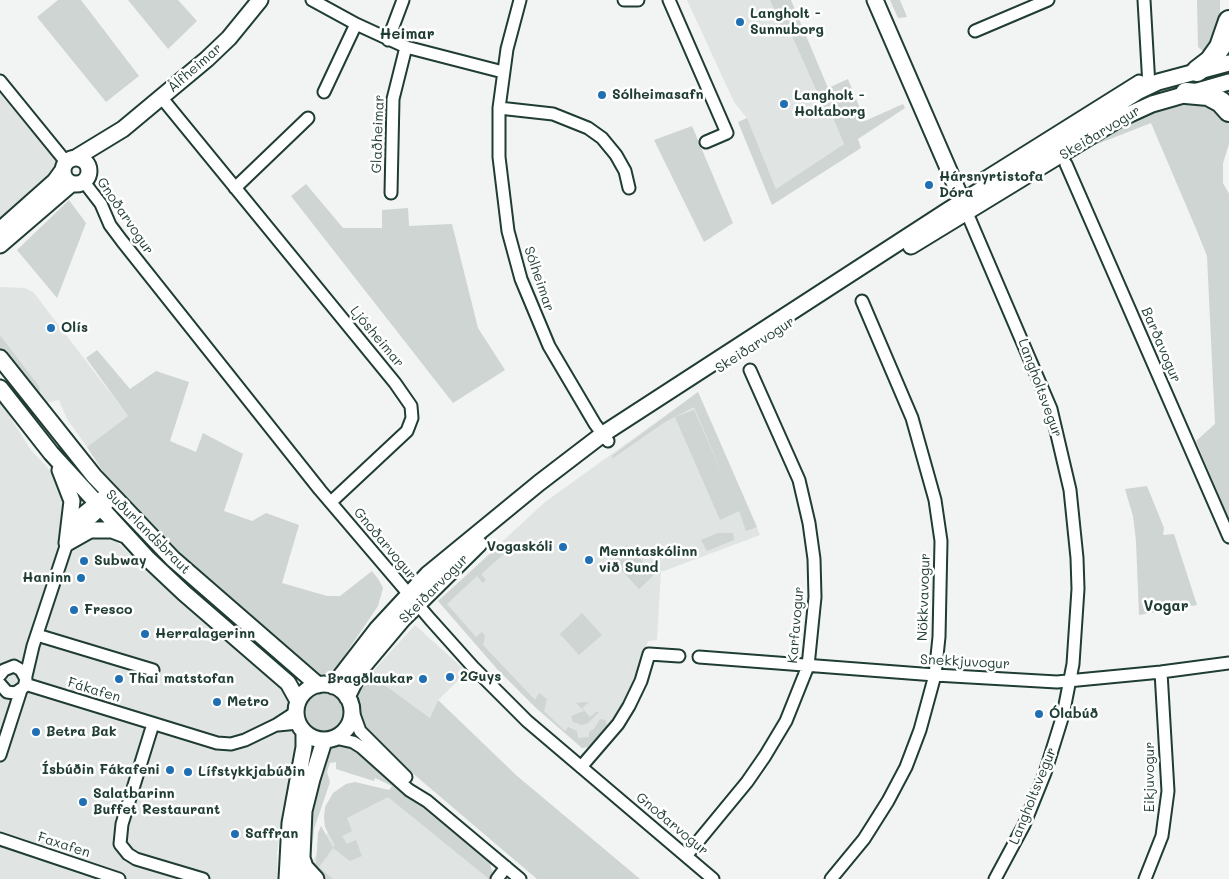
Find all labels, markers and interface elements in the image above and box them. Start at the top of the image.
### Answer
place label: Langholt - Sunnuborg [750,6,824,38]
marker: Langholt - Sunnuborg [734,16,746,28]
district label: Heimar [379,25,435,43]
street label: Álfheimar [164,40,226,96]
place label: Sólheimasafn [612,87,704,103]
place label: Langholt - Holtaborg [794,88,865,120]
marker: Sólheimasafn [596,89,608,101]
street label: Glaðheimar [368,94,388,174]
marker: Langholt - Holtaborg [778,98,790,110]
street label: Skeiðarvogur [1057,102,1143,164]
place label: Hársnyrtistofa Dóra [939,169,1043,202]
street label: Gnoðarvogur [93,174,157,258]
marker: Hársnyrtistofa Dóra [923,179,935,191]
street label: Sólheimar [520,244,558,314]
street label: Ljósheimar [346,303,408,371]
street label: Barðavogur [1138,305,1184,385]
street label: Skeiðarvogur [712,313,798,377]
place label: Olís [61,320,88,336]
marker: Olís [45,322,57,334]
street label: Langholtsvegur [1014,336,1066,440]
street label: Suðurlandsbraut [102,486,194,578]
street label: Gnoðarvogur [350,504,420,584]
place label: Vogaskóli [487,539,553,555]
marker: Vogaskóli [557,541,569,553]
place label: Menntaskólinn við Sund [599,544,697,576]
street label: Skeiðarvogur [396,551,472,627]
place label: Subway [94,553,147,569]
street label: Nökkvavogur [914,553,934,641]
marker: Menntaskólinn við Sund [583,554,595,566]
marker: Subway [78,555,90,567]
place label: Haninn [22,570,71,586]
marker: Haninn [75,572,87,584]
street label: Karfavogur [784,586,808,664]
district label: Vogar [1144,597,1188,615]
place label: Fresco [84,602,133,618]
marker: Fresco [68,604,80,616]
place label: Herralagerinn [155,626,255,642]
marker: Herralagerinn [139,628,151,640]
street label: Snekkjuvogur [920,651,1010,673]
place label: 2Guys [460,669,501,685]
place label: Thai matstofan [129,671,234,687]
place label: Bragðlaukar [327,671,413,687]
marker: 2Guys [444,671,456,683]
marker: Thai matstofan [113,673,125,685]
marker: Bragðlaukar [417,673,429,685]
street label: Fákafen [65,674,123,706]
place label: Metro [227,694,269,710]
marker: Metro [211,696,223,708]
place label: Ólabúð [1049,706,1098,722]
marker: Ólabúð [1033,708,1045,720]
place label: Betra Bak [46,724,117,740]
marker: Betra Bak [30,726,42,738]
street label: Eikjuvogur [1142,742,1158,812]
street label: Langholtsvegur [1006,745,1060,847]
place label: Ísbúðin Fákafeni [42,762,160,778]
marker: Ísbúðin Fákafeni [164,764,176,776]
place label: Lífstykkjabúðin [198,764,305,780]
marker: Lífstykkjabúðin [182,766,194,778]
place label: Salatbarinn Buffet Restaurant [93,786,220,819]
street label: Gnoðarvogur [632,789,712,859]
marker: Salatbarinn Buffet Restaurant [77,796,89,808]
place label: Saffran [245,826,298,842]
marker: Saffran [229,828,241,840]
street label: Faxafen [36,829,92,861]

